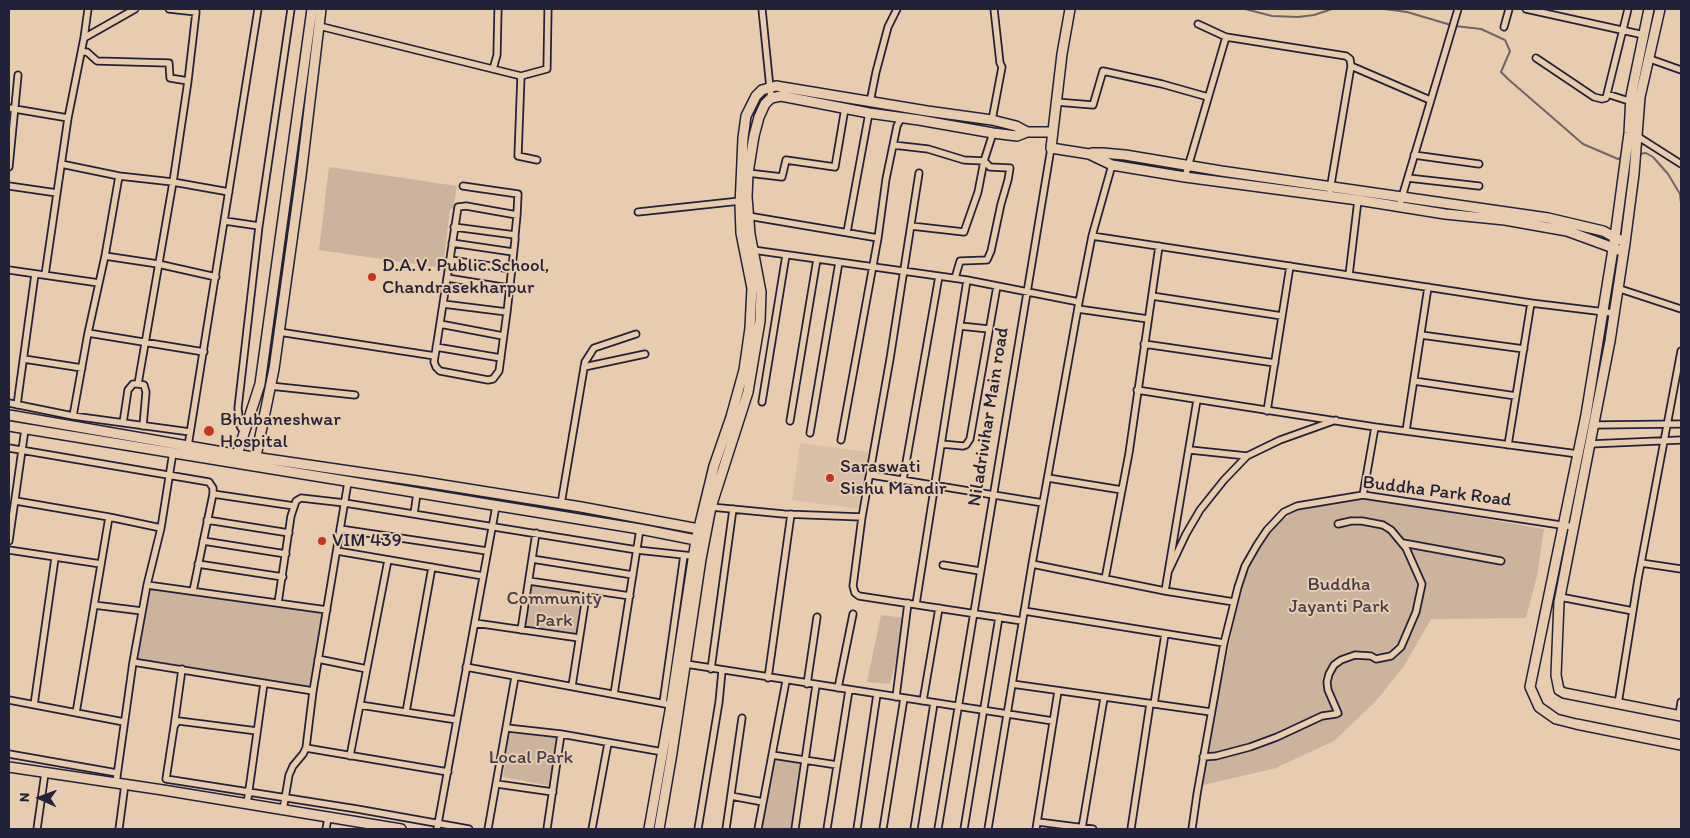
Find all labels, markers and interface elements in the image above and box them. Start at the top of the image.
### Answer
place label: D.A.V. Public School, Chandrasekharpur [382,255,549,299]
marker: D.A.V. Public School, Chandrasekharpur [366,271,378,283]
street label: Niladrivihar Main road [964,326,1014,508]
place label: Bhubaneshwar Hospital [220,409,341,453]
marker: Bhubaneshwar Hospital [202,424,216,438]
place label: Saraswati Sishu Mandir [840,456,946,500]
marker: Saraswati Sishu Mandir [824,472,836,484]
street label: Buddha Park Road [1361,472,1513,512]
place label: VIM 439 [332,530,402,552]
marker: VIM 439 [316,535,328,547]
park label: Buddha Jayanti Park [1289,574,1389,618]
park label: Community Park [506,588,602,632]
park label: Local Park [489,747,573,769]
north arrow [15,773,65,823]
text: N [16,792,33,802]

